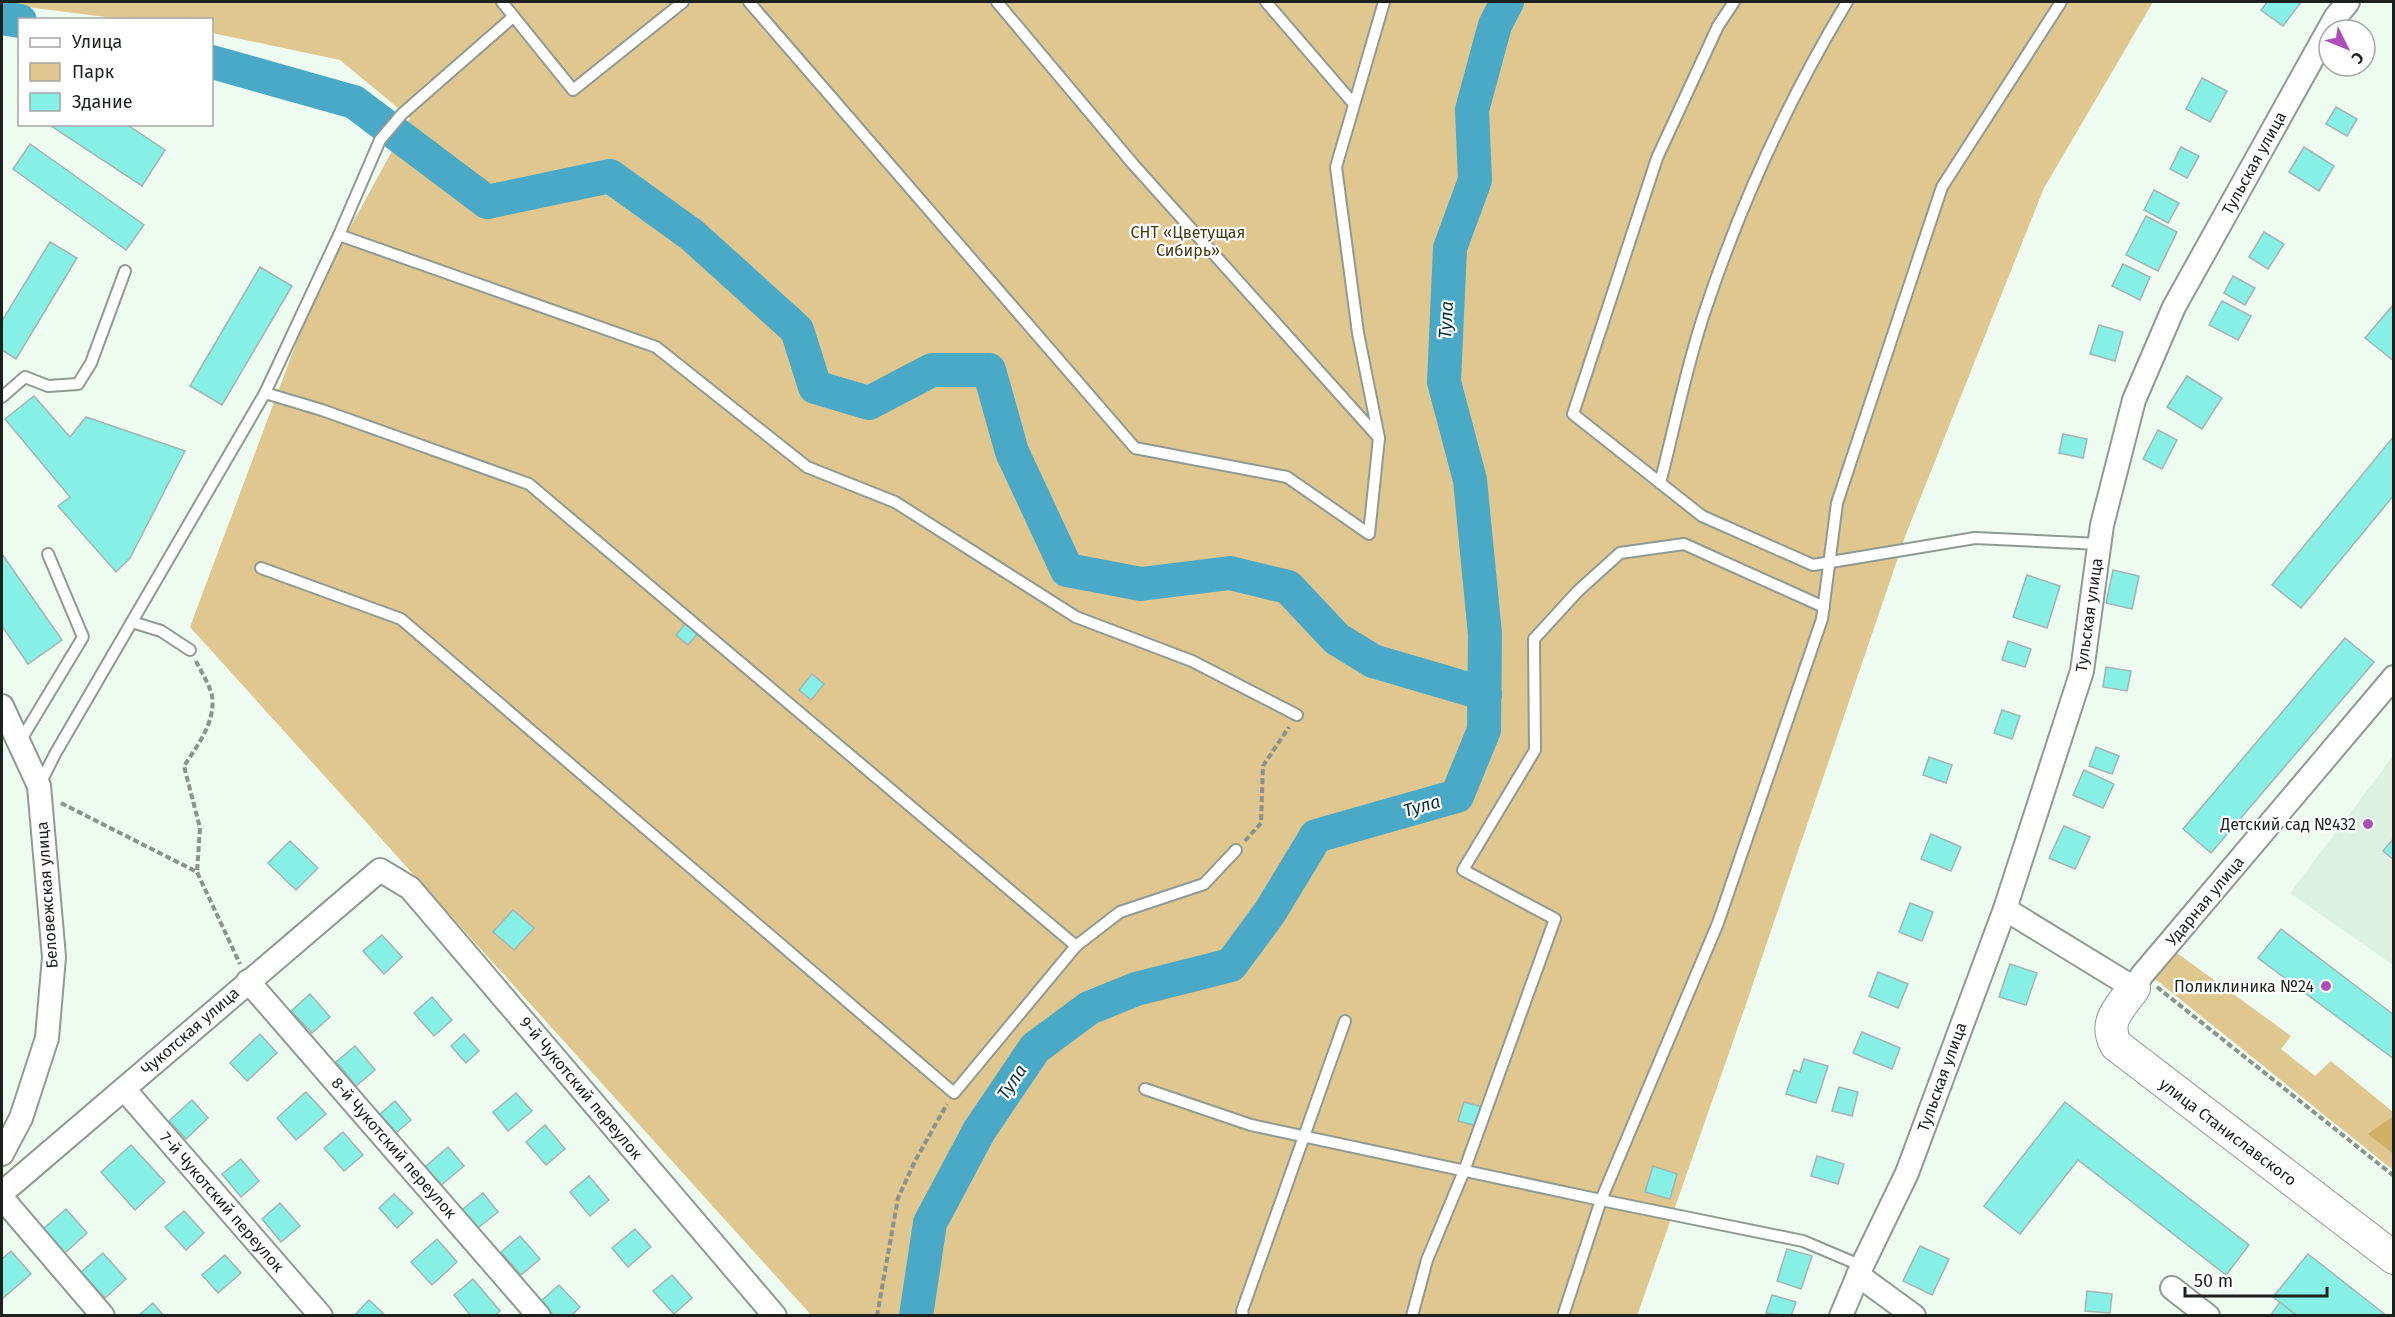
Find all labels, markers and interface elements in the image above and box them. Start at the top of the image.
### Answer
legend [18,18,213,126]
north arrow [2317,18,2377,78]
text: Улица [72,31,122,53]
text: С [2347,48,2368,68]
text: Парк [72,61,115,83]
text: Здание [72,91,133,113]
street label: Тульская улица [2218,108,2290,218]
park label: СНТ «Цветущая Сибирь» [1131,223,1245,260]
water label: Тула [1434,301,1458,339]
street label: Тульская улица [2072,557,2106,673]
water label: Тула [1401,790,1443,822]
place label: Детский сад №432 [2219,815,2356,834]
marker: Детский сад №432 [2361,817,2375,831]
street label: Беловежская улица [32,821,62,969]
street label: Ударная улица [2162,852,2248,950]
place label: Поликлиника №24 [2174,977,2314,996]
marker: Поликлиника №24 [2319,979,2333,993]
street label: Чукотская улица [137,983,243,1079]
street label: 9-й Чукотский переулок [516,1013,647,1164]
street label: Тульская улица [1913,1020,1971,1134]
water label: Тула [992,1060,1032,1104]
street label: 8-й Чукотский переулок [327,1073,461,1223]
street label: улица Станиславского [2156,1074,2300,1190]
street label: 7-й Чукотский переулок [156,1128,288,1276]
scale bar [2185,1260,2328,1298]
text: 50 m [2194,1270,2233,1292]

